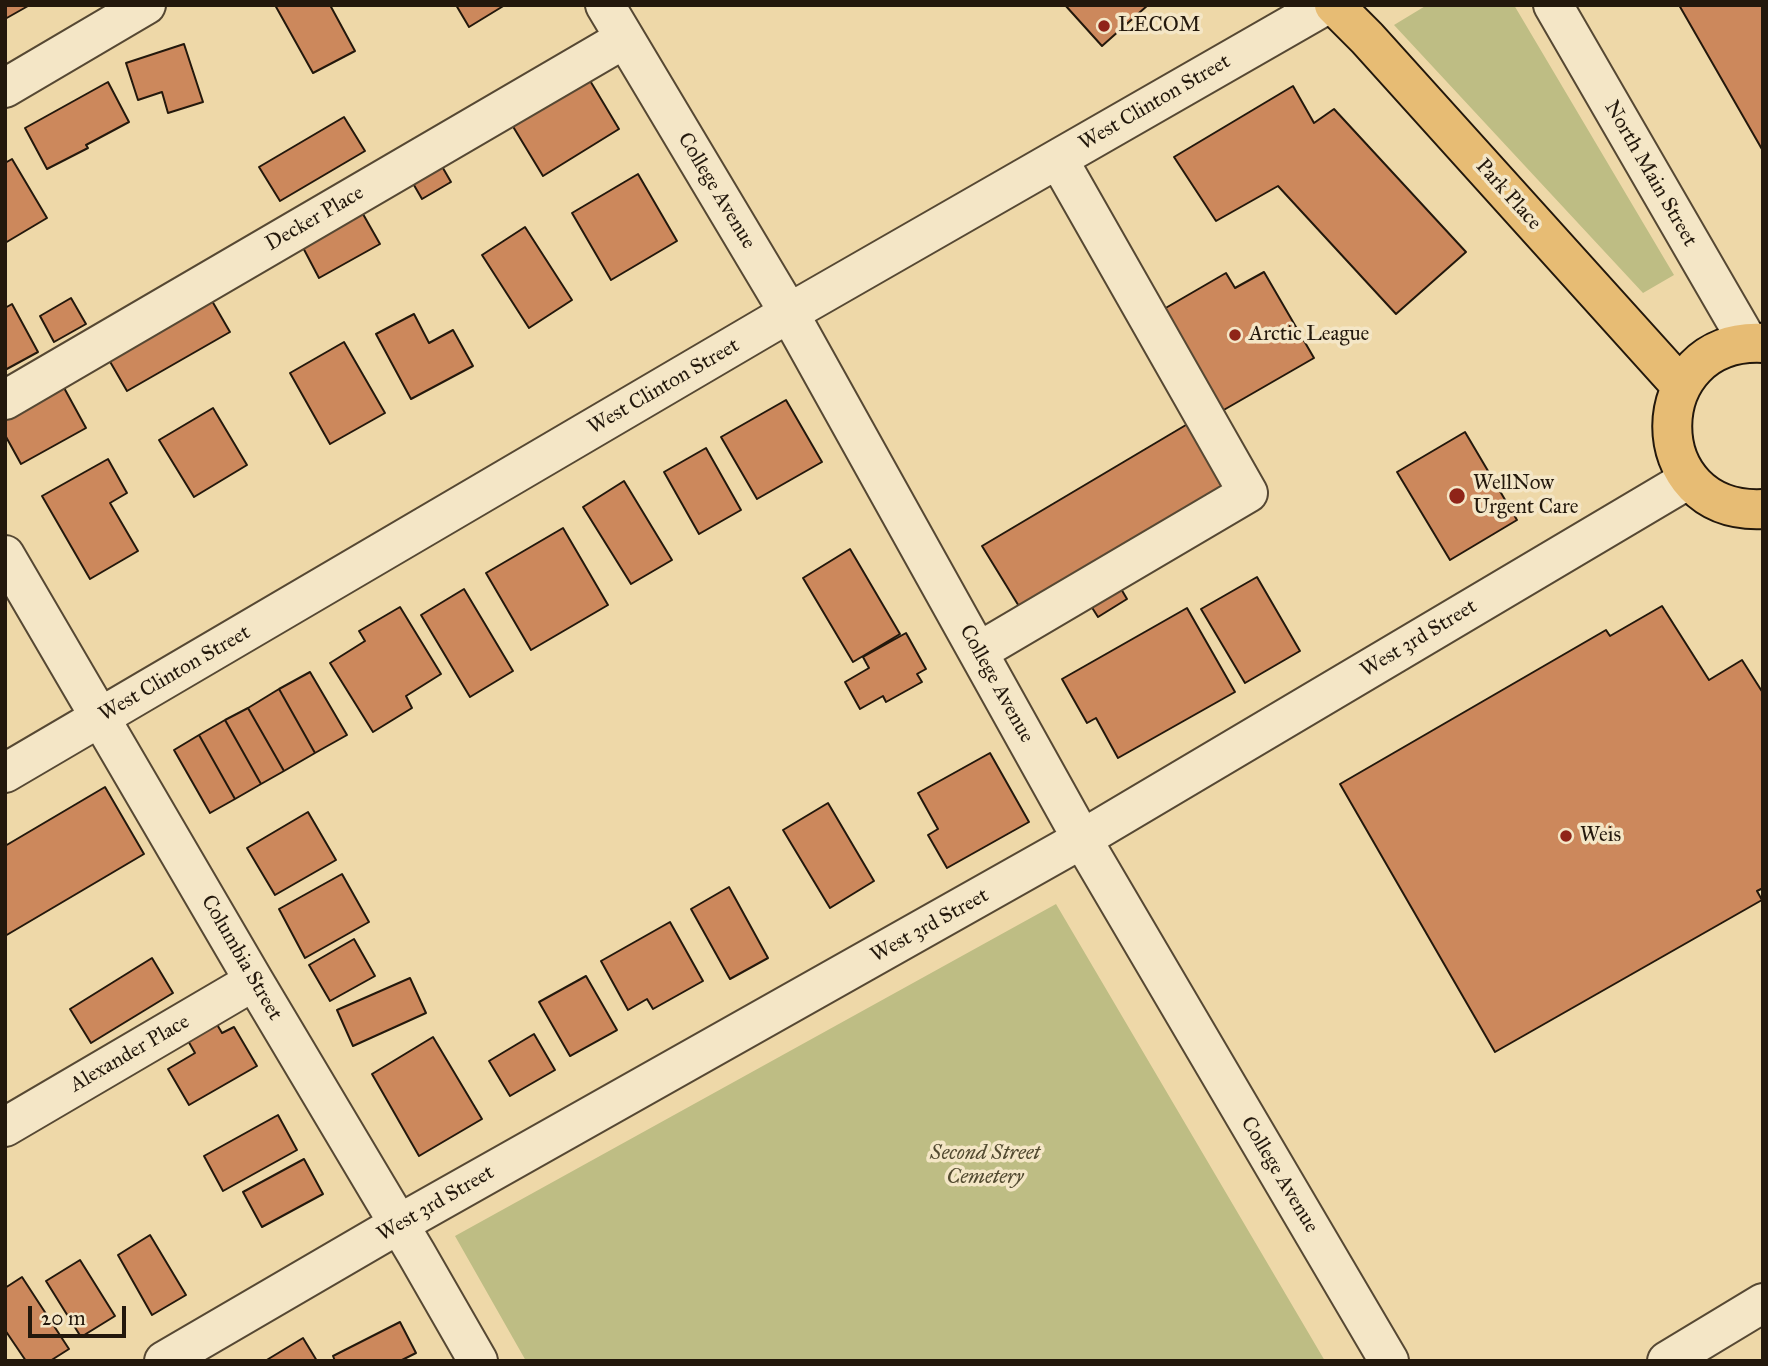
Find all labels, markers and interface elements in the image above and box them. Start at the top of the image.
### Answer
place label: LECOM [1118,13,1200,39]
marker: LECOM [1096,18,1112,34]
street label: West Clinton Street [1075,49,1235,157]
street label: North Main Street [1598,97,1702,251]
street label: College Avenue [671,128,761,254]
street label: Park Place [1470,154,1546,236]
street label: Decker Place [261,181,369,257]
place label: Arctic League [1249,322,1369,348]
marker: Arctic League [1227,327,1243,343]
street label: West Clinton Street [584,333,744,441]
place label: WellNow Urgent Care [1473,471,1578,521]
marker: WellNow Urgent Care [1447,486,1467,506]
street label: West 3rd Street [1356,595,1482,683]
street label: West Clinton Street [95,620,255,728]
street label: College Avenue [953,621,1039,747]
place label: Weis [1580,823,1621,849]
marker: Weis [1558,828,1574,844]
street label: West 3rd Street [867,883,993,969]
street label: Columbia Street [195,891,287,1025]
street label: Alexander Place [66,1010,194,1098]
street label: College Avenue [1234,1112,1324,1238]
park label: Second Street Cemetery [930,1141,1040,1191]
street label: West 3rd Street [373,1160,499,1248]
scale bar [32,1292,130,1336]
text: 20 m [41,1305,86,1331]

